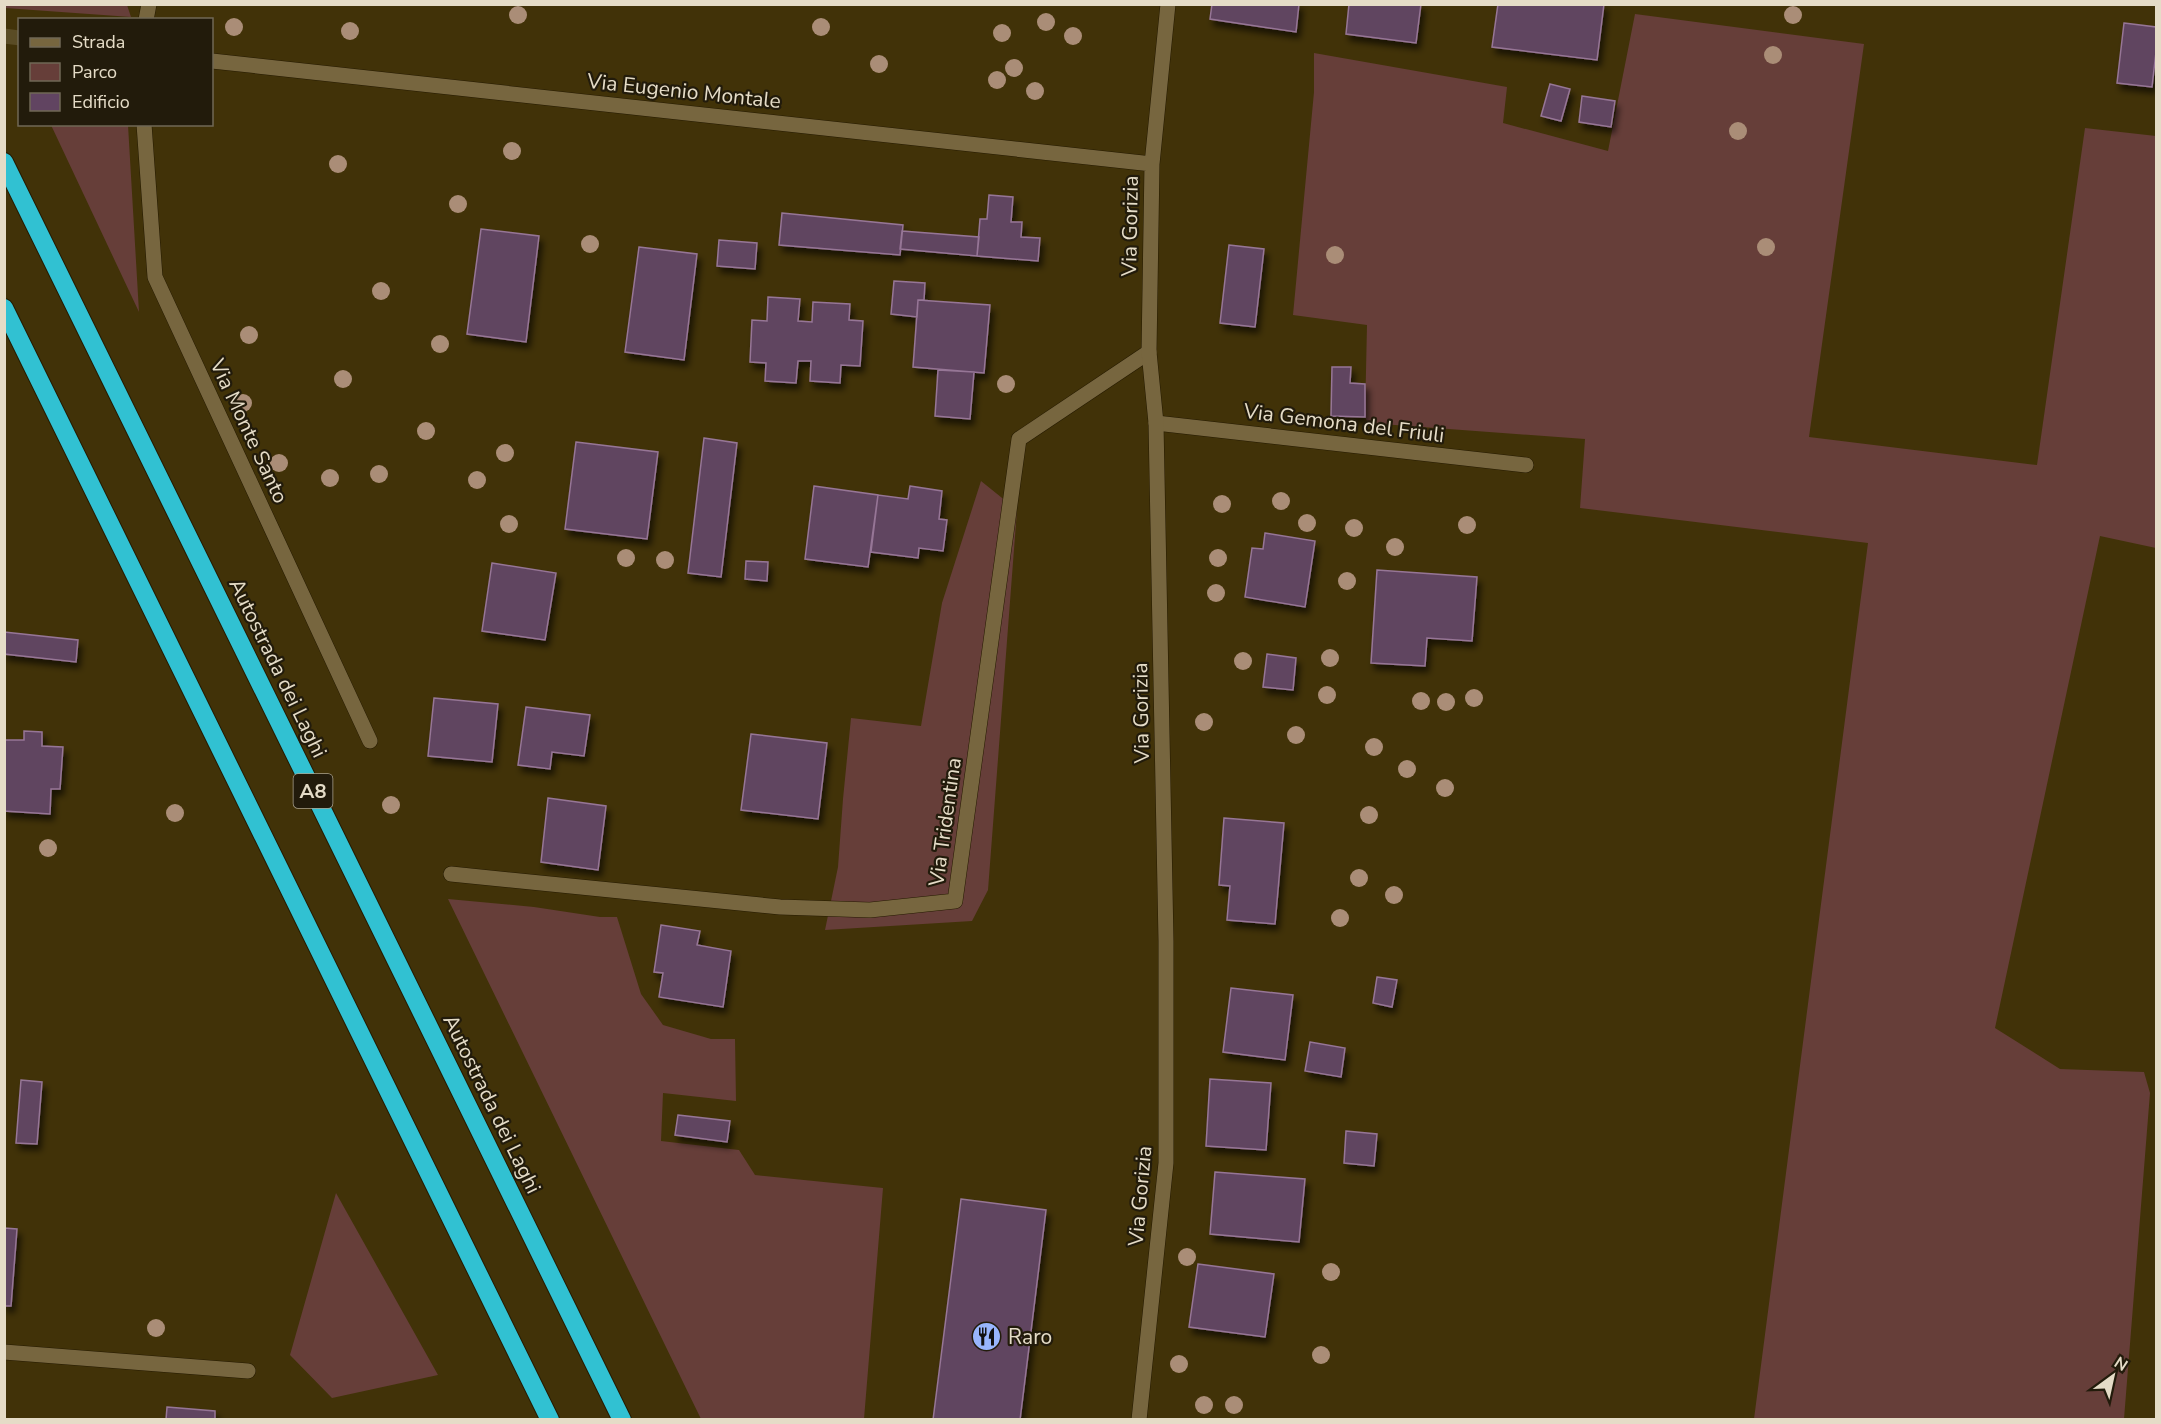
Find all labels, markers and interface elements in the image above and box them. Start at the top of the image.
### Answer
legend [18,18,213,126]
text: Strada [72,30,125,54]
text: Parco [72,60,117,84]
street label: Via Eugenio Montale [585,67,782,115]
text: Edificio [72,90,130,114]
street label: Via Gorizia [1115,175,1145,278]
street label: Via Monte Santo [203,353,295,508]
street label: Via Gemona del Friuli [1241,397,1446,449]
street label: Autostrada dei Laghi [222,574,334,762]
street label: Via Gorizia [1126,662,1156,765]
street label: Via Tridentina [922,756,968,889]
road number: A8 [294,774,332,808]
street label: Autostrada dei Laghi [436,1010,548,1198]
street label: Via Gorizia [1122,1145,1158,1248]
restaurant icon: Raro [971,1321,1003,1353]
place label: Raro [1008,1323,1052,1351]
north arrow [2083,1346,2143,1406]
text: N [2110,1352,2132,1377]

